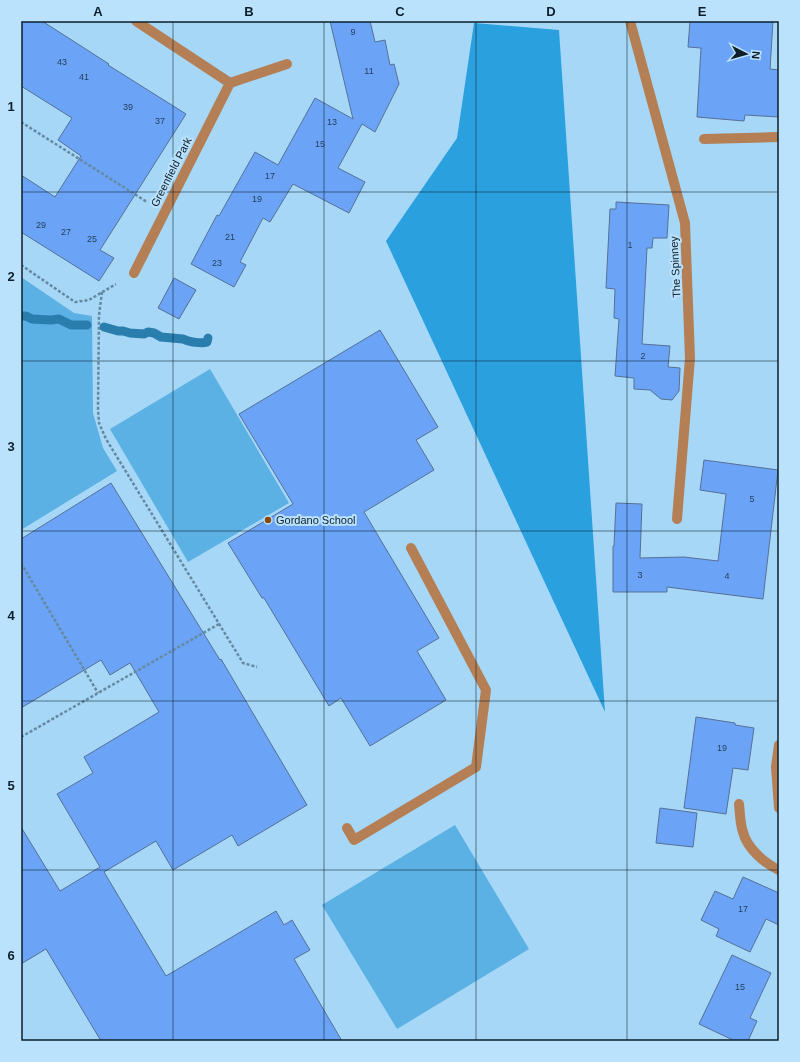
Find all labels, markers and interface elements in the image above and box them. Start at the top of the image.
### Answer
text: A [93,4,103,19]
text: B [244,4,254,19]
text: C [395,4,405,19]
text: D [546,4,556,19]
text: E [698,4,707,19]
house number: 9 [350,27,356,37]
north arrow [726,34,766,74]
text: N [750,50,762,60]
house number: 43 [57,57,67,67]
house number: 11 [364,66,374,76]
house number: 41 [79,72,89,82]
text: 1 [7,99,15,114]
house number: 39 [123,102,133,112]
house number: 37 [155,116,165,126]
house number: 13 [327,117,337,127]
street label: Greenfield Park [148,135,194,209]
house number: 15 [315,139,325,149]
house number: 17 [265,171,275,181]
house number: 19 [252,194,262,204]
house number: 29 [36,220,46,230]
house number: 27 [61,227,71,237]
house number: 21 [225,232,235,242]
house number: 25 [87,234,97,244]
street label: The Spinney [667,235,683,298]
house number: 1 [627,240,633,250]
house number: 23 [212,258,222,268]
text: 2 [7,269,15,284]
house number: 2 [640,351,646,361]
text: 3 [7,439,15,454]
house number: 5 [749,494,755,504]
place label: Gordano School [276,514,356,526]
marker: Gordano School [263,515,273,525]
house number: 3 [637,570,643,580]
house number: 4 [724,571,730,581]
text: 4 [7,608,15,623]
house number: 19 [717,743,727,753]
text: 5 [7,778,15,793]
house number: 17 [738,904,748,914]
text: 6 [7,948,15,963]
house number: 15 [735,982,745,992]

